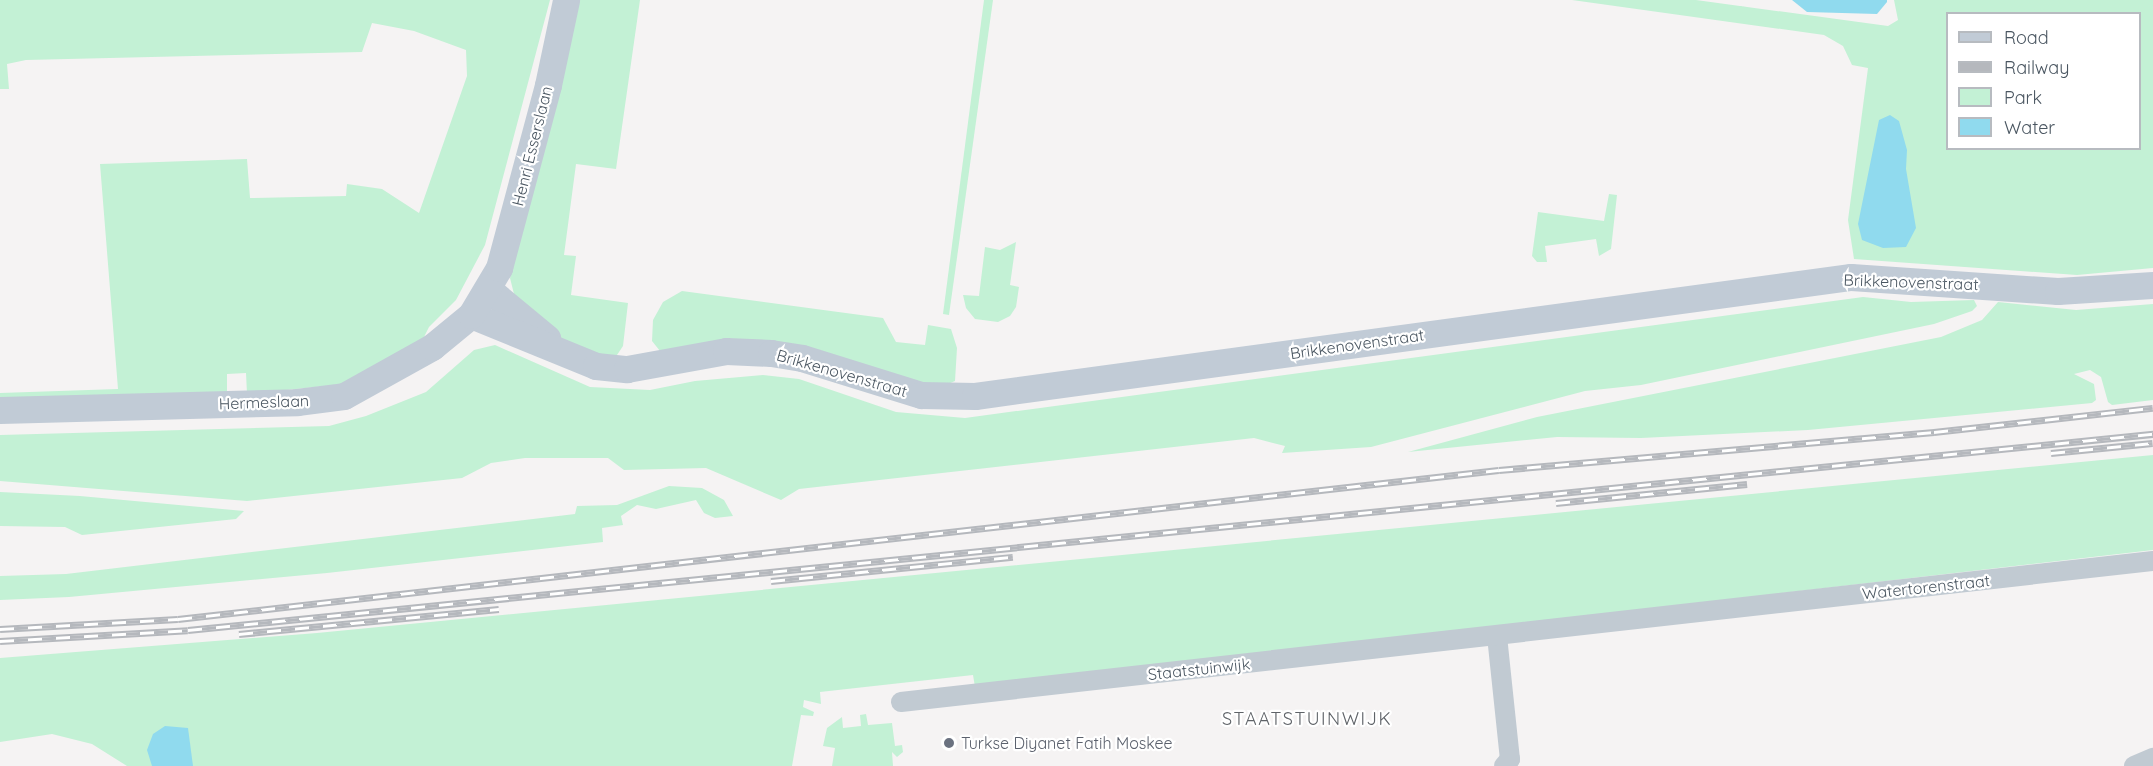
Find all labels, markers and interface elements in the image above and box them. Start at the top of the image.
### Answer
legend [1946,12,2141,150]
text: Road [2004,26,2049,49]
text: Railway [2004,56,2070,79]
street label: Henri Esserslaan [508,84,556,208]
text: Park [2004,86,2042,109]
text: Water [2004,116,2055,139]
street label: Brikkenovenstraat [1843,270,1979,294]
street label: Brikkenovenstraat [1289,325,1425,363]
street label: Brikkenovenstraat [774,345,910,401]
street label: Hermeslaan [219,391,309,413]
street label: Watertorenstraat [1861,571,1991,603]
street label: Staatstuinwijk [1147,654,1251,684]
district label: STAATSTUINWIJK [1222,708,1392,730]
place label: Turkse Diyanet Fatih Moskee [961,733,1173,753]
marker: Turkse Diyanet Fatih Moskee [942,736,956,750]

